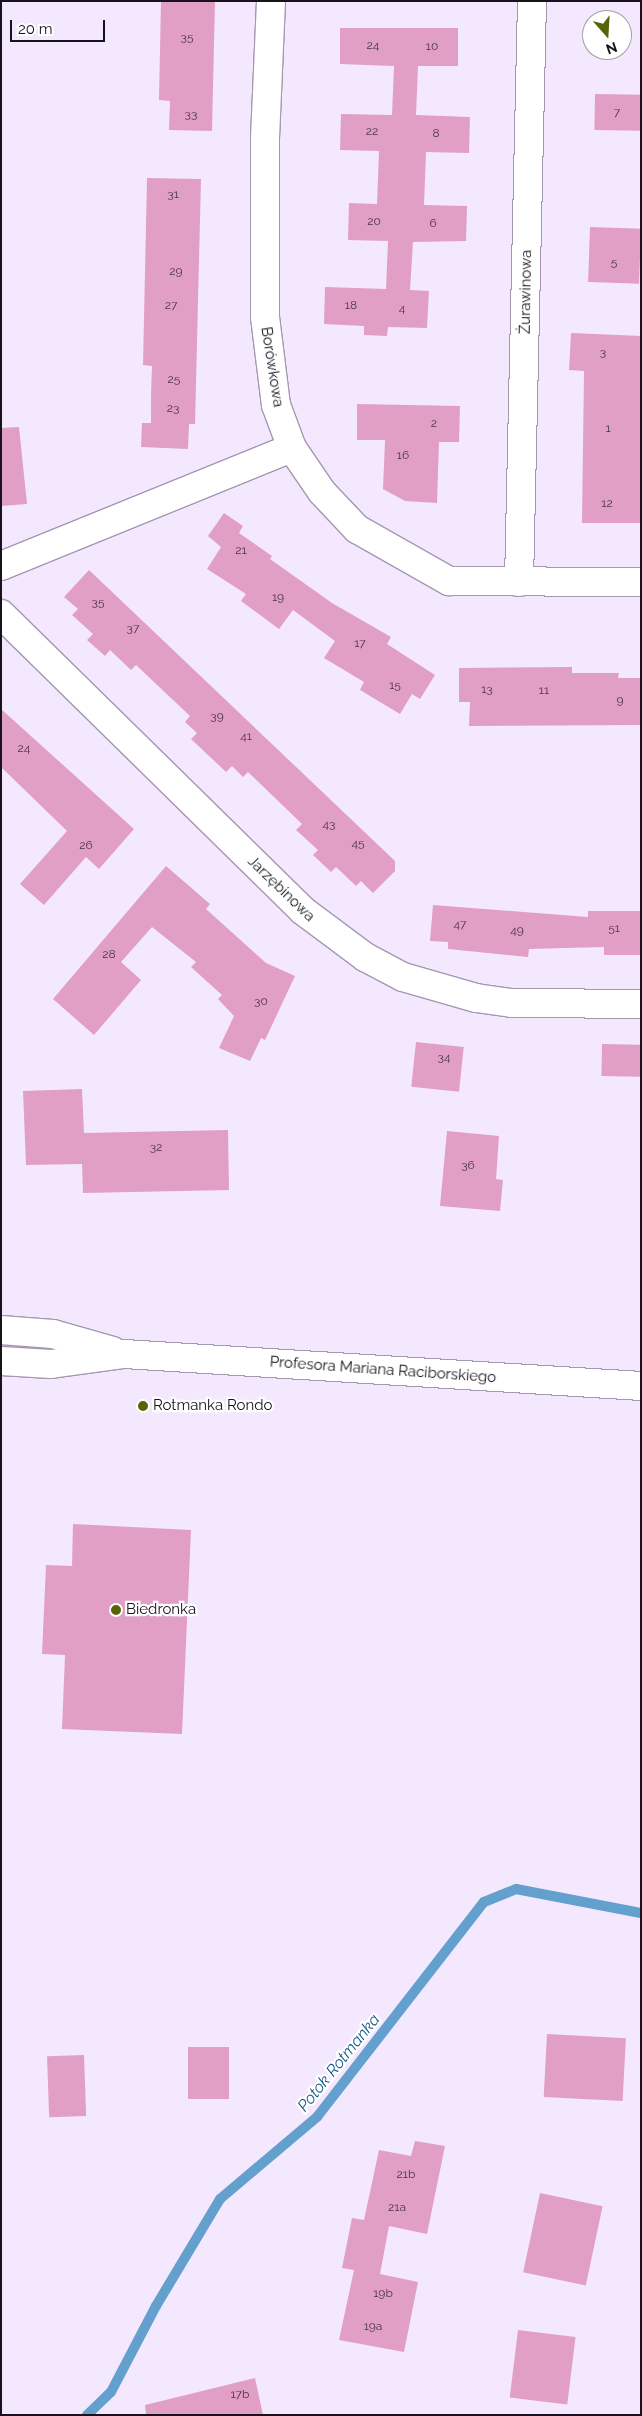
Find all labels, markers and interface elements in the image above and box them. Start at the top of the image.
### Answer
scale bar [12,10,108,42]
north arrow [582,10,632,60]
text: 20 m [18,20,53,38]
house number: 35 [181,31,193,45]
house number: 24 [367,39,379,53]
text: N [604,39,619,58]
house number: 10 [426,40,438,54]
house number: 7 [614,106,620,120]
house number: 33 [185,108,197,122]
house number: 22 [366,125,378,139]
house number: 8 [432,127,440,141]
house number: 31 [167,188,179,202]
house number: 20 [367,215,381,229]
house number: 6 [429,217,437,231]
street label: Żurawinowa [516,250,536,334]
house number: 5 [611,256,617,270]
house number: 29 [169,265,183,279]
house number: 27 [165,299,177,313]
house number: 18 [345,299,357,313]
house number: 4 [399,302,405,316]
street label: Borówkowa [257,326,287,408]
house number: 3 [600,346,606,360]
house number: 25 [168,373,180,387]
house number: 23 [167,402,179,416]
house number: 2 [431,417,437,431]
house number: 1 [605,422,611,436]
house number: 16 [397,449,409,463]
house number: 12 [601,497,613,511]
house number: 21 [235,544,247,558]
house number: 19 [272,591,284,605]
house number: 35 [92,596,104,610]
house number: 37 [127,622,139,636]
house number: 17 [354,637,366,651]
house number: 15 [389,679,401,693]
house number: 13 [481,683,493,697]
house number: 11 [539,684,549,698]
house number: 9 [616,694,624,708]
house number: 39 [210,710,224,724]
house number: 41 [240,730,252,744]
house number: 24 [18,742,30,756]
house number: 43 [323,818,335,832]
house number: 45 [351,837,365,851]
house number: 26 [79,839,93,853]
street label: Jarzębinowa [244,852,318,926]
house number: 47 [454,918,466,932]
house number: 51 [608,922,620,936]
house number: 49 [510,924,524,938]
house number: 28 [102,948,116,962]
house number: 30 [254,995,268,1009]
house number: 34 [438,1051,450,1065]
house number: 32 [150,1141,162,1155]
house number: 36 [461,1159,475,1173]
street label: Profesora Mariana Raciborskiego [269,1353,497,1387]
place label: Rotmanka Rondo [153,1397,272,1415]
marker: Rotmanka Rondo [137,1400,149,1412]
place label: Biedronka [126,1601,196,1619]
marker: Biedronka [110,1604,122,1616]
water label: Potok Rotmanka [294,2010,384,2116]
house number: 21b [397,2168,415,2182]
house number: 21a [388,2201,406,2215]
house number: 19b [373,2287,393,2301]
house number: 19a [364,2320,382,2334]
house number: 17b [231,2388,249,2402]

